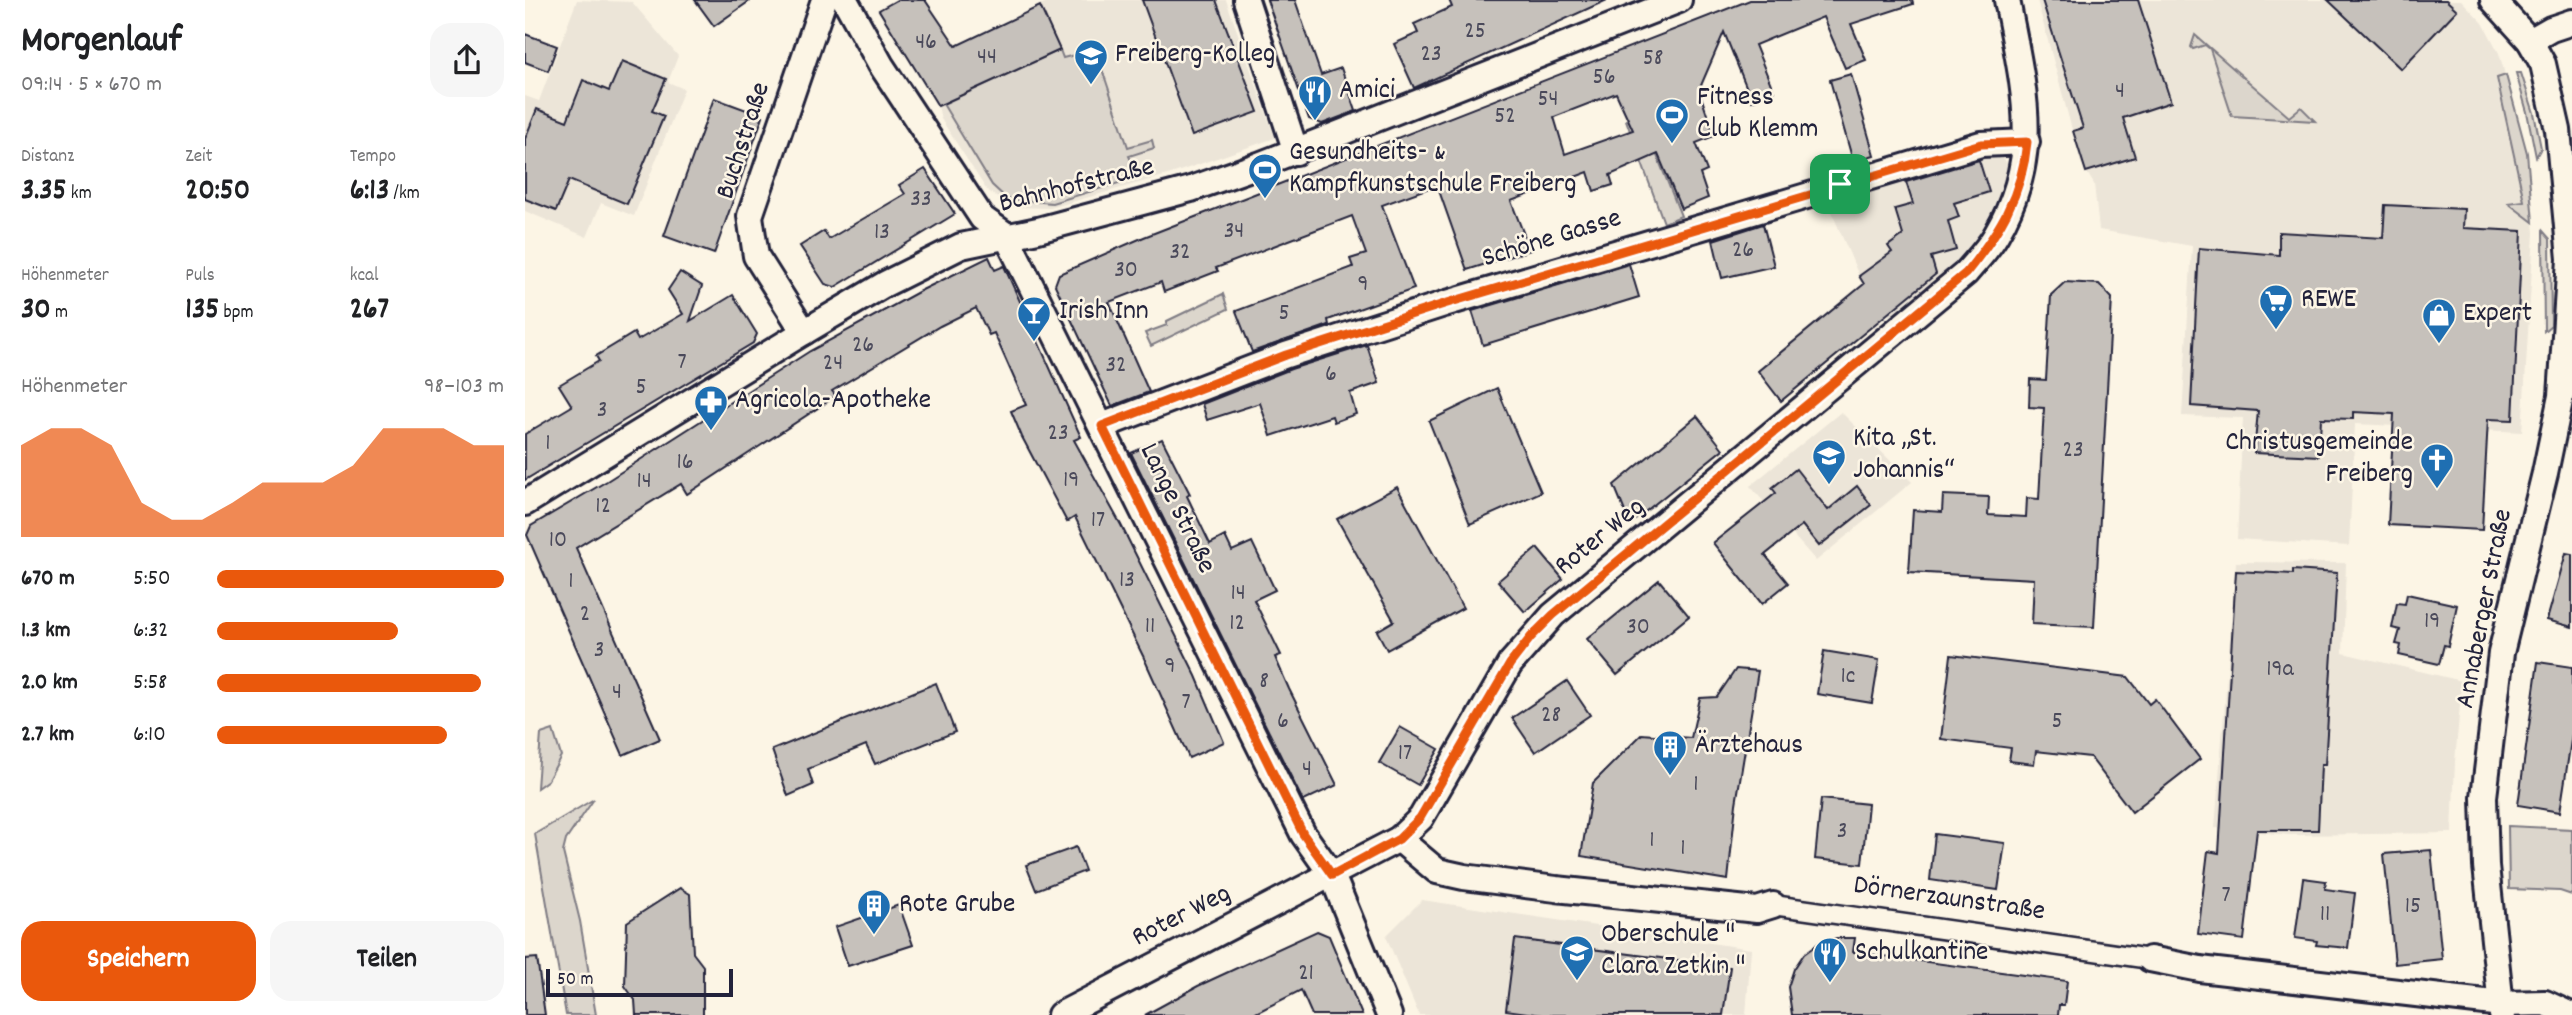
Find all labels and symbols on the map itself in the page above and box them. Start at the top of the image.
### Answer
house number: 25 [1464,15,1486,49]
house number: 46 [915,26,937,60]
place label: Freiberg-Kolleg [1115,36,1275,76]
school or university icon: Freiberg-Kolleg [1072,37,1110,86]
house number: 23 [1420,38,1442,72]
house number: 44 [977,41,997,75]
house number: 58 [1643,42,1663,76]
house number: 56 [1593,61,1615,95]
place label: Amici [1339,72,1395,112]
restaurant icon: Amici [1296,73,1334,122]
house number: 4 [2115,75,2125,109]
street label: Buchstraße [707,77,783,205]
place label: Fitness Club Klemm [1697,79,1819,151]
house number: 54 [1537,83,1559,117]
sports icon: Fitness Club Klemm [1653,96,1691,145]
house number: 52 [1494,100,1516,134]
place label: Gesundheits- & Kampfkunstschule Freiberg [1289,134,1576,206]
street label: Bahnhofstraße [995,148,1159,226]
sports icon: Gesundheits- & Kampfkunstschule Freiberg [1246,151,1284,200]
pin [1810,154,1870,214]
house number: 33 [910,183,932,217]
street label: Schöne Gasse [1477,200,1627,280]
house number: 34 [1224,215,1244,249]
house number: 13 [874,216,890,250]
house number: 26 [1732,234,1754,268]
house number: 32 [1169,236,1191,270]
house number: 30 [1114,254,1138,288]
house number: 9 [1358,268,1369,302]
place label: REWE [2301,281,2356,321]
supermarket icon: REWE [2257,282,2295,331]
place label: Irish Inn [1059,293,1149,333]
bar icon: Irish Inn [1015,294,1053,343]
place label: Expert [2463,295,2532,335]
shop icon: Expert [2420,296,2458,345]
house number: 5 [1278,297,1290,331]
house number: 26 [852,329,874,363]
house number: 7 [677,346,687,380]
house number: 24 [823,347,843,381]
house number: 32 [1105,349,1127,383]
house number: 6 [1325,358,1337,392]
house number: 5 [635,371,647,405]
place label: Agricola-Apotheke [735,382,931,422]
pharmacy icon: Agricola-Apotheke [692,383,730,432]
house number: 3 [597,394,607,428]
house number: 23 [1047,417,1069,451]
place label: Kita „St. Johannis“ [1853,420,1955,492]
place label: Christusgemeinde Freiberg [2225,424,2413,496]
house number: 1 [545,427,551,461]
house number: 23 [2062,434,2084,468]
street label: Lange Straße [1127,437,1225,581]
school or university icon: Kita „St. Johannis“ [1810,437,1848,486]
church icon: Christusgemeinde Freiberg [2418,441,2456,490]
house number: 16 [676,446,694,480]
house number: 19 [1063,464,1079,498]
house number: 14 [636,465,652,499]
street label: Roter Weg [1547,489,1655,587]
house number: 12 [595,490,611,524]
house number: 17 [1091,504,1105,538]
street label: Annaberger Straße [2447,506,2525,712]
house number: 10 [549,524,567,558]
house number: 13 [1119,564,1135,598]
house number: 1 [568,565,574,599]
house number: 14 [1230,577,1246,611]
house number: 2 [580,598,590,632]
house number: 19 [2424,605,2440,639]
house number: 12 [1229,607,1245,641]
house number: 11 [1145,610,1155,644]
house number: 30 [1626,611,1650,645]
house number: 3 [594,634,604,668]
house number: 9 [1165,650,1176,684]
house number: 19a [2266,653,2294,687]
house number: 1c [1841,660,1855,694]
house number: 8 [1259,665,1269,699]
house number: 4 [612,676,622,710]
house number: 7 [1181,686,1191,720]
house number: 28 [1541,699,1561,733]
house number: 6 [1277,705,1289,739]
house number: 5 [2051,705,2063,739]
place label: Ärztehaus [1695,727,1803,767]
building icon: Ärztehaus [1651,728,1689,777]
house number: 17 [1398,737,1412,771]
house number: 4 [1302,753,1312,787]
house number: 1 [1693,768,1699,802]
house number: 3 [1837,815,1847,849]
house number: 1 [1649,824,1655,858]
house number: 1 [1680,832,1686,866]
street label: Dörnerzaunstraße [1851,867,2047,933]
street label: Roter Weg [1126,875,1238,959]
house number: 7 [2221,879,2231,913]
place label: Rote Grube [899,886,1015,926]
building icon: Rote Grube [855,887,893,936]
house number: 15 [2405,890,2421,924]
house number: 11 [2320,898,2330,932]
place label: Oberschule " Clara Zetkin " [1601,916,1745,988]
school or university icon: Oberschule " Clara Zetkin " [1558,933,1596,982]
place label: Schulkantine [1855,934,1988,974]
restaurant icon: Schulkantine [1811,935,1849,984]
house number: 21 [1298,957,1314,991]
scale bar [546,966,733,998]

